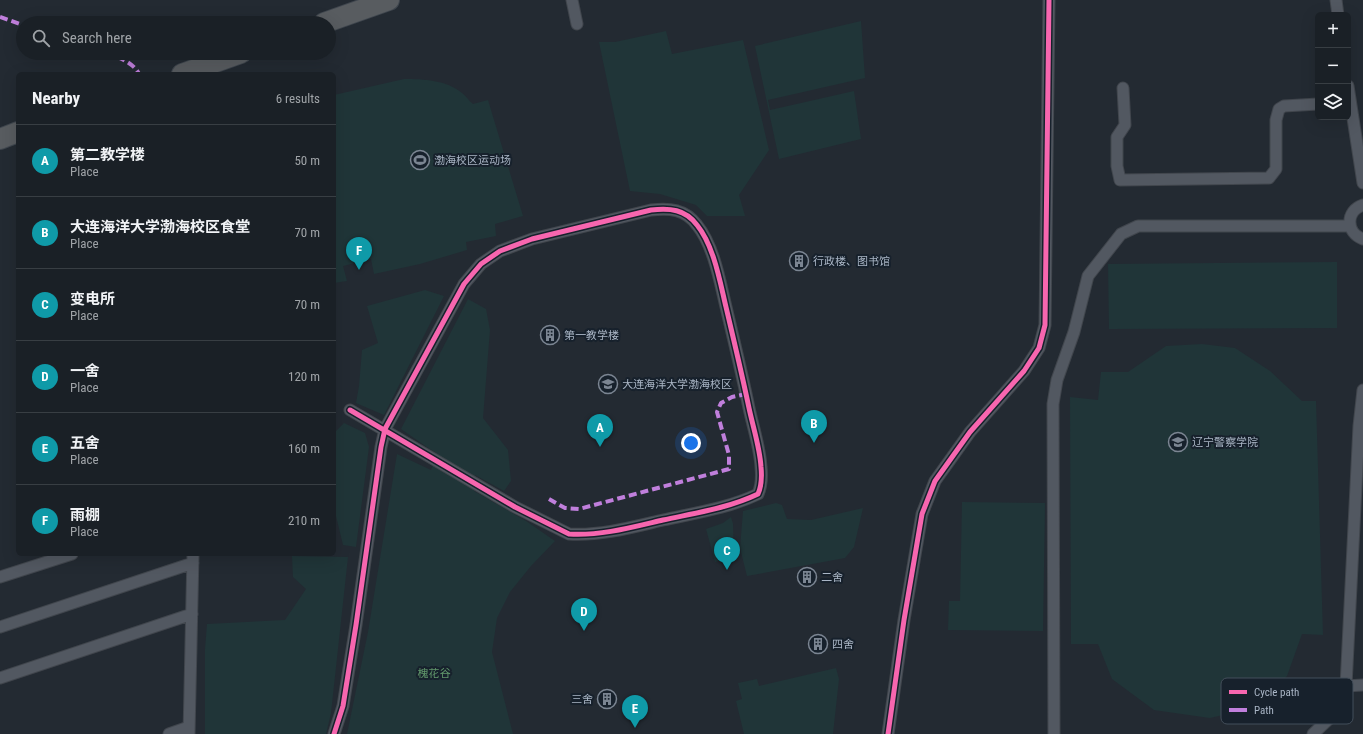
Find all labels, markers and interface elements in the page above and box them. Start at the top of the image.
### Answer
map controls [1315,12,1351,120]
button: + [1315,12,1351,48]
search box [16,16,336,60]
icon: search [30,27,52,49]
text: Search here [62,29,132,47]
button: − [1315,48,1351,84]
button: layers [1315,84,1351,120]
text: Nearby [32,88,80,108]
text: 6 results [276,91,320,106]
text: 第二教学楼 [70,146,145,164]
sports icon: 渤海校区运动场 [409,149,431,171]
text: A [41,153,49,168]
text: 50 m [294,153,320,168]
place label: 渤海校区运动场 [434,154,511,167]
text: Place [70,164,99,179]
text: 大连海洋大学渤海校区食堂 [70,218,250,236]
text: B [41,225,49,240]
text: 70 m [294,225,320,240]
text: Place [70,236,99,251]
pin: F [346,237,372,270]
building icon: 行政楼、图书馆 [788,250,810,272]
place label: 行政楼、图书馆 [813,255,890,268]
text: 变电所 [70,290,115,308]
text: C [41,297,49,312]
text: 70 m [294,297,320,312]
text: Place [70,308,99,323]
building icon: 第一教学楼 [539,324,561,346]
place label: 第一教学楼 [564,329,619,342]
text: 一舍 [70,362,100,380]
text: D [41,369,49,384]
text: 120 m [288,369,320,384]
school or university icon: 大连海洋大学渤海校区 [597,373,619,395]
place label: 大连海洋大学渤海校区 [622,378,732,391]
text: Place [70,380,99,395]
pin: B [801,410,827,443]
pin: A [587,414,613,447]
school or university icon: 辽宁警察学院 [1167,431,1189,453]
your location [681,433,701,453]
text: 五舍 [70,434,100,452]
place label: 辽宁警察学院 [1192,436,1258,449]
text: E [42,441,48,456]
text: 160 m [288,441,320,456]
text: Place [70,452,99,467]
text: 雨棚 [70,506,100,524]
text: F [42,513,48,528]
text: 210 m [288,513,320,528]
text: Place [70,524,99,539]
pin: C [714,537,740,570]
building icon: 二舍 [796,566,818,588]
place label: 二舍 [821,571,843,584]
pin: D [571,598,597,631]
building icon: 四舍 [807,633,829,655]
place label: 四舍 [832,638,854,651]
park label: 槐花谷 [418,667,451,680]
legend [1221,678,1353,724]
text: Cycle path [1254,686,1299,699]
building icon: 三舍 [596,688,618,710]
place label: 三舍 [571,693,593,706]
pin: E [622,695,648,728]
text: Path [1254,704,1274,717]

